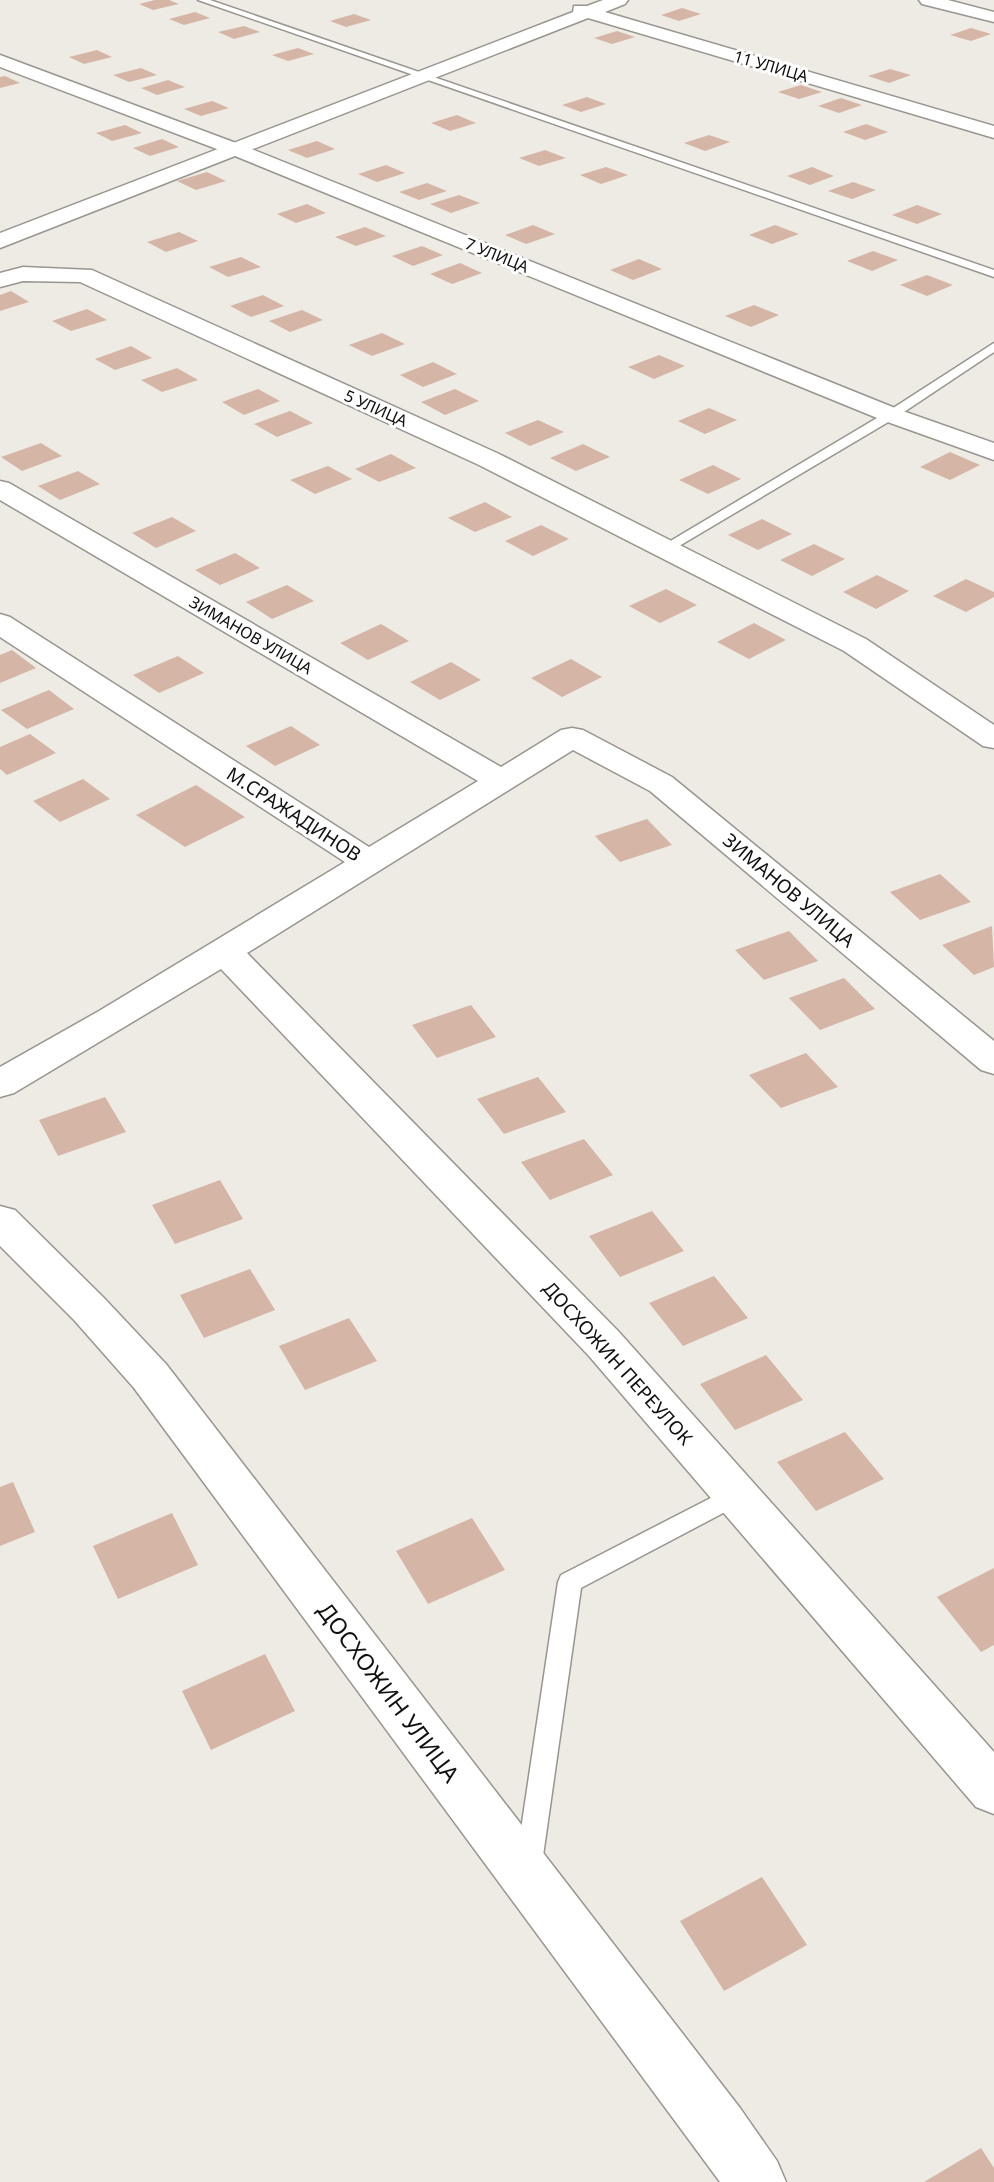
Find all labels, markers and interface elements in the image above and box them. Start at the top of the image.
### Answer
street label: 11 УЛИЦА [731,45,811,87]
street label: 7 УЛИЦА [462,232,533,278]
street label: 5 УЛИЦА [341,384,412,432]
street label: ЗИМАНОВ УЛИЦА [186,591,317,680]
street label: М.СРАЖАДИНОВ [222,761,366,867]
street label: ЗИМАНОВ УЛИЦА [718,827,861,953]
street label: ДОСХОЖИН ПЕРЕУЛОК [537,1275,699,1451]
street label: ДОСХОЖИН УЛИЦА [311,1595,467,1789]

